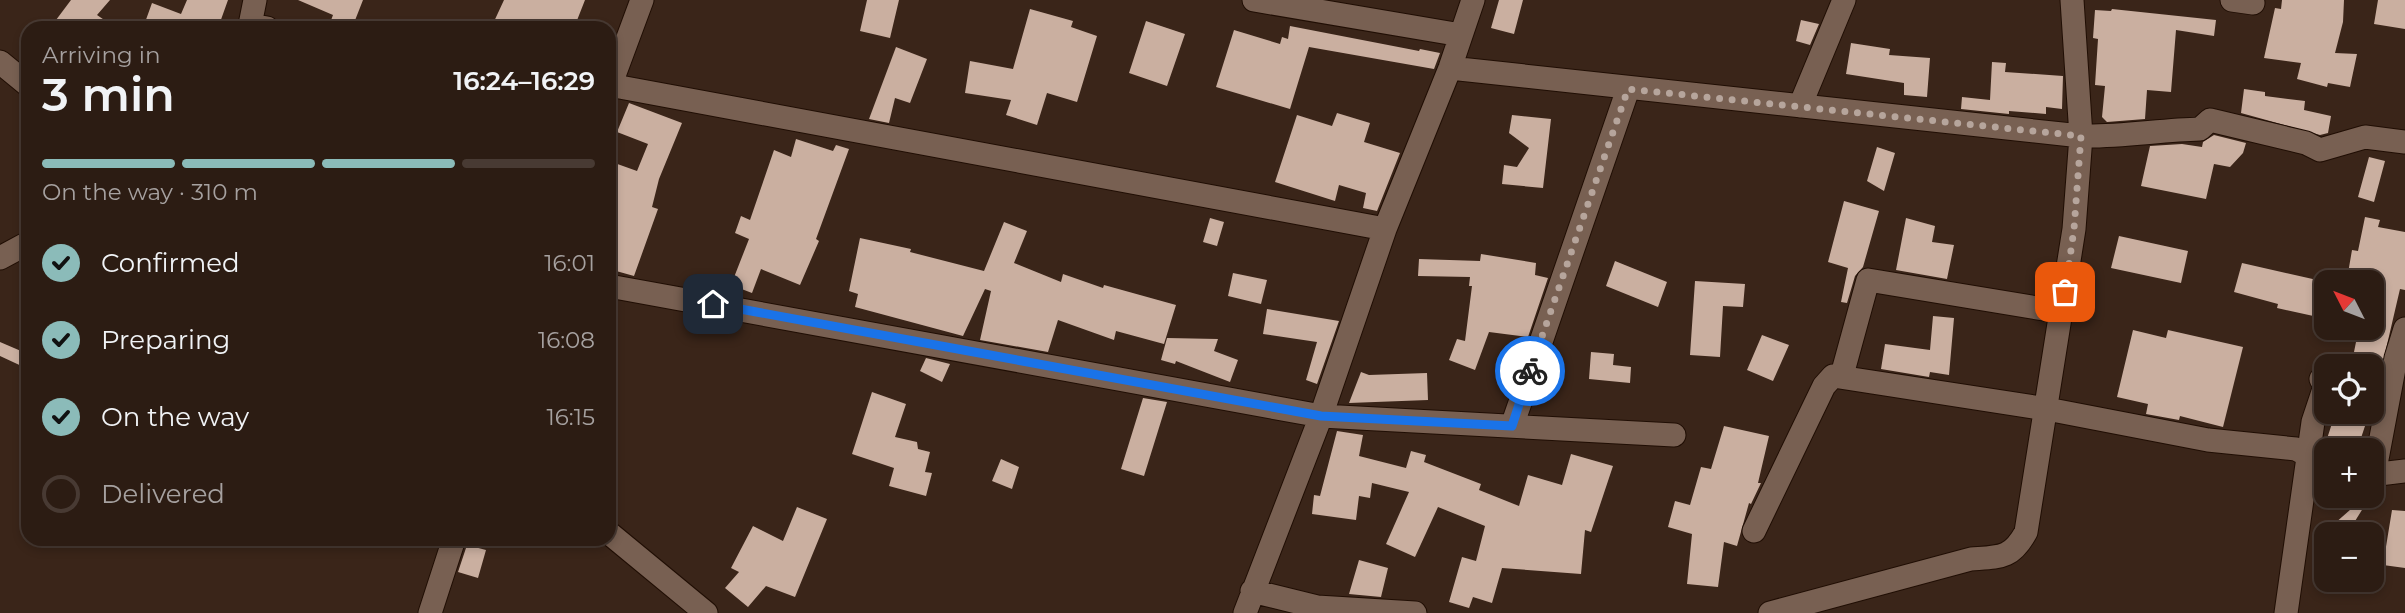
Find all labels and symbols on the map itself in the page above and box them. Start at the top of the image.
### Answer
pin [2035,262,2095,322]
north arrow [2314,270,2384,340]
pin [683,274,743,334]
courier [1495,336,1565,406]

